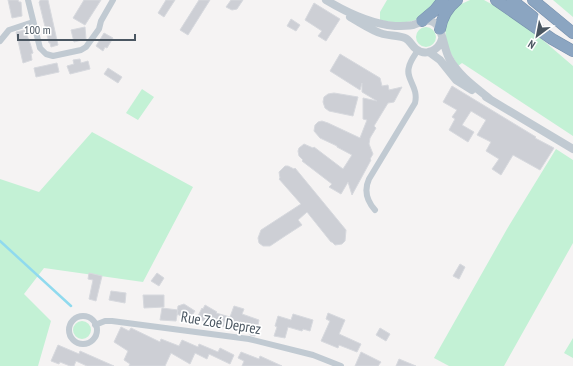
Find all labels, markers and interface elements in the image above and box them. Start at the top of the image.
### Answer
scale bar [18,16,135,42]
north arrow [517,16,557,56]
text: 100 m [24,22,51,37]
text: N [525,37,538,52]
street label: Rue Zoé Deprez [180,307,263,338]

